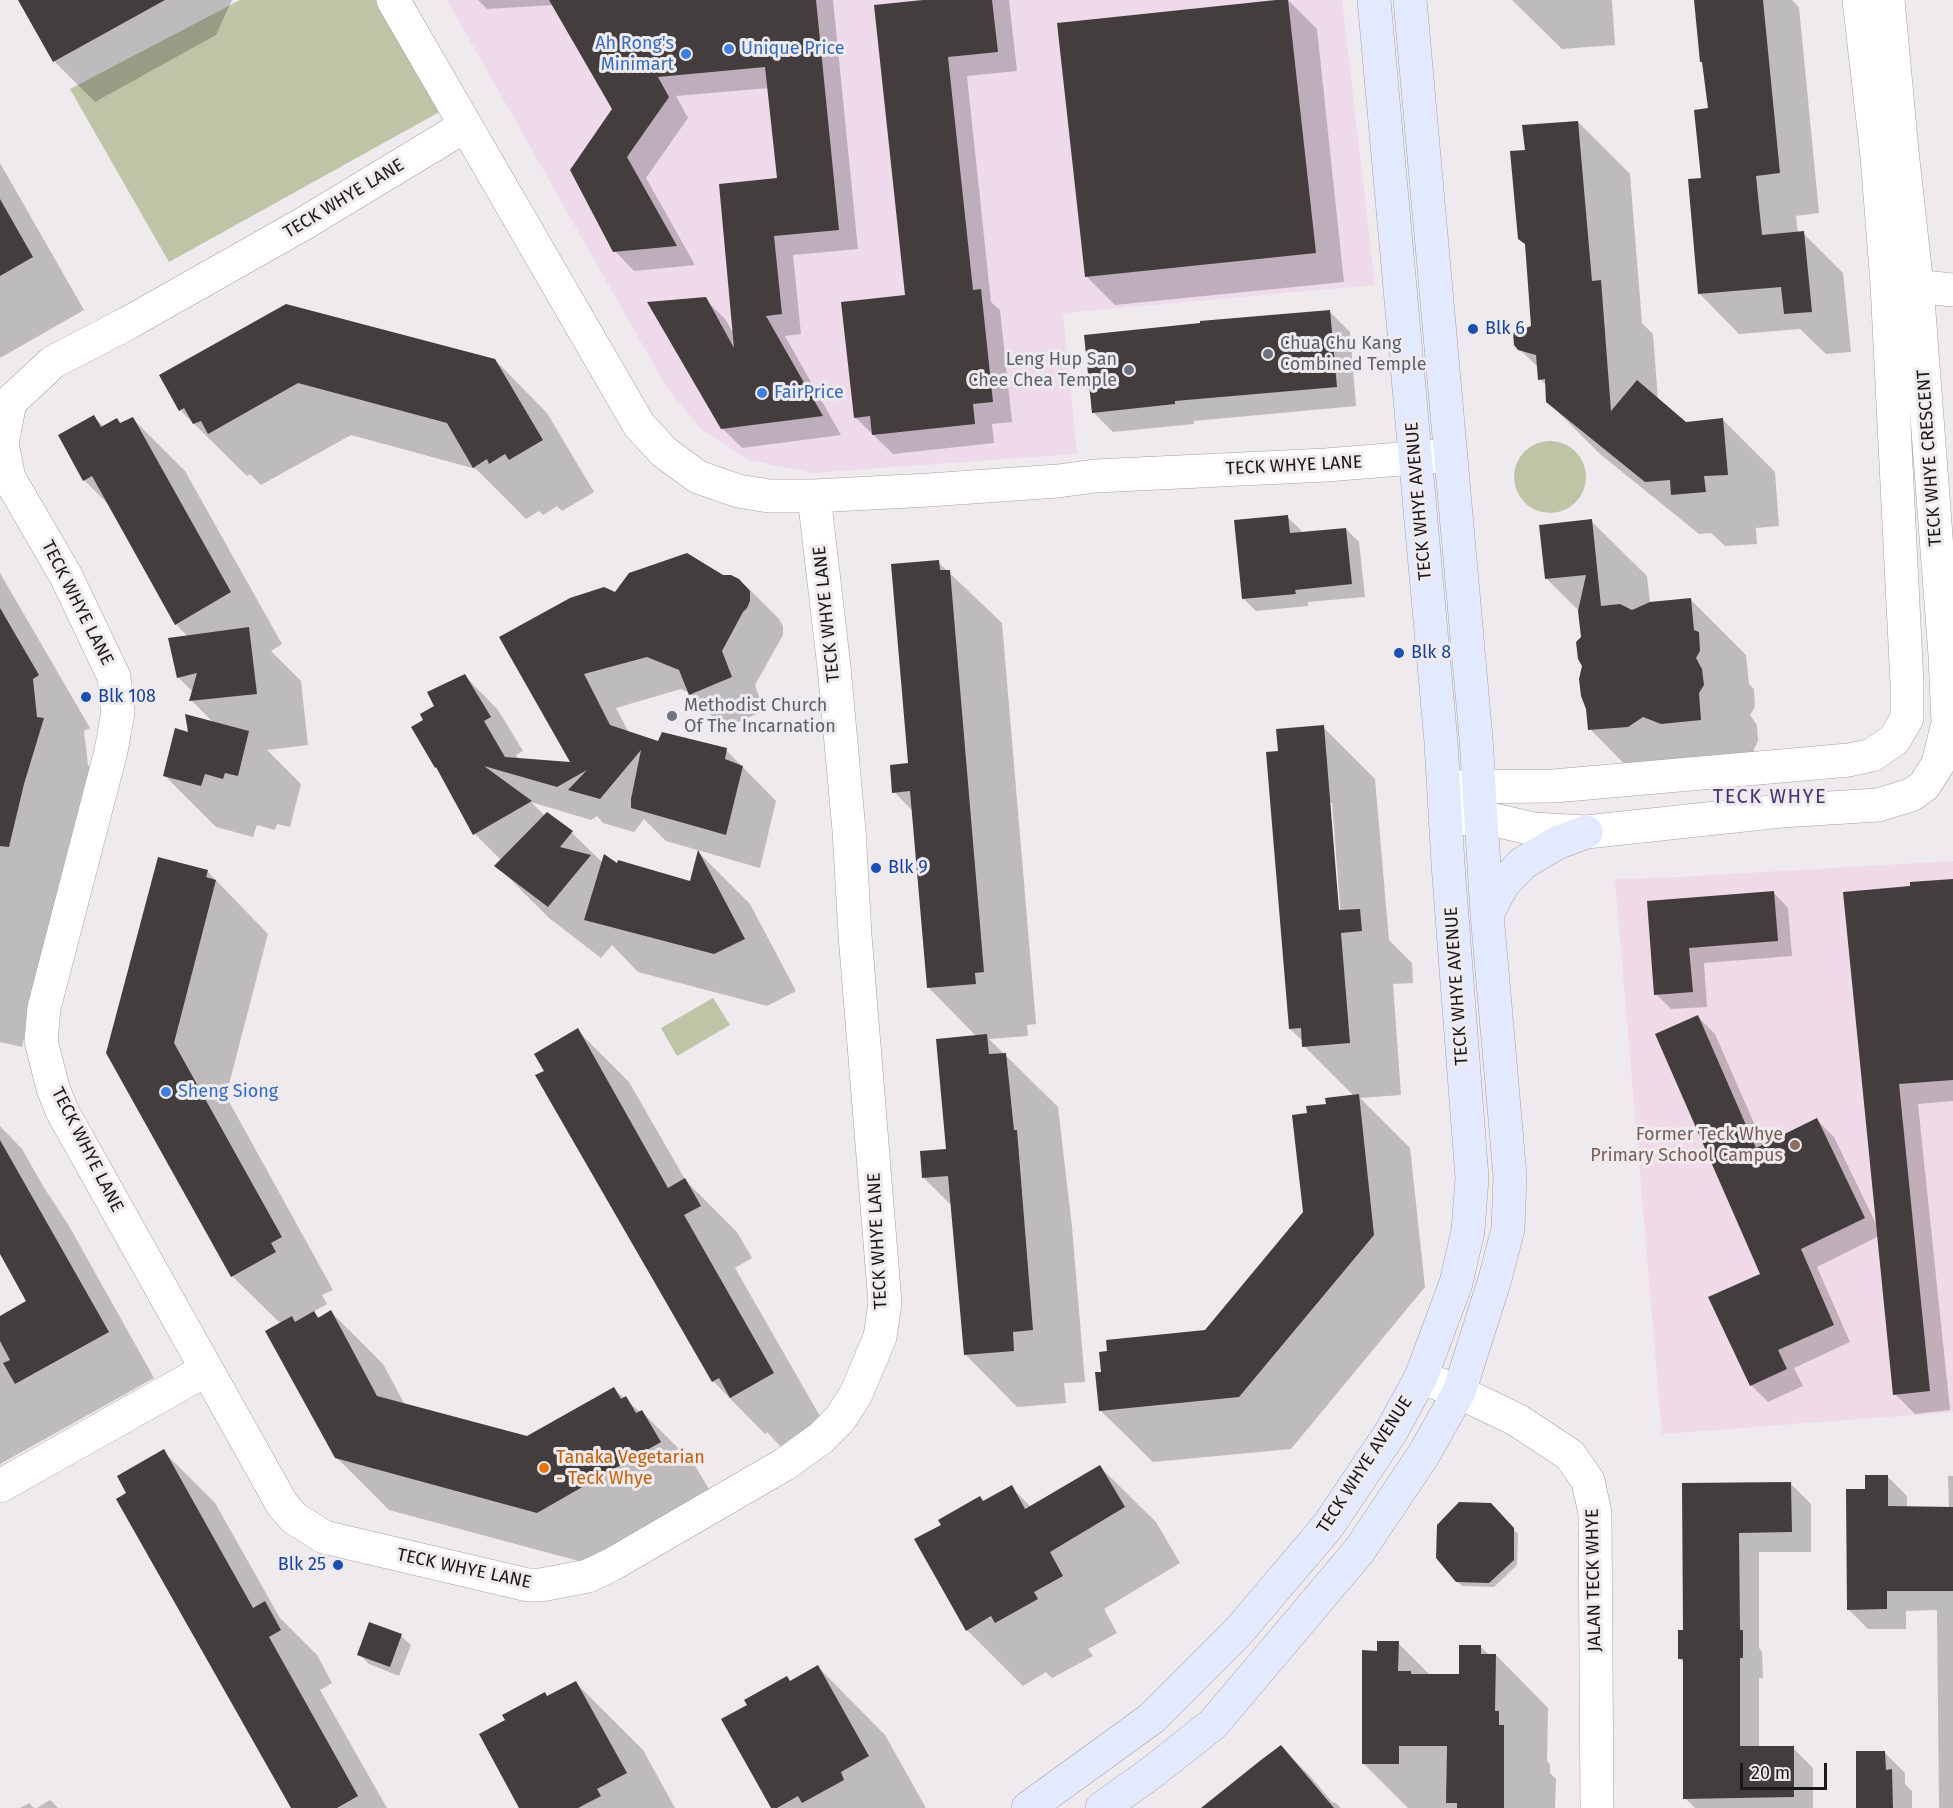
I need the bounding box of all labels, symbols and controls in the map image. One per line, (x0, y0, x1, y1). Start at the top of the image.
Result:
place label: Ah Rong's Minimart (595, 33, 674, 76)
place label: Unique Price (741, 38, 845, 60)
marker: Unique Price (722, 42, 736, 56)
marker: Ah Rong's Minimart (679, 47, 693, 61)
street label: TECK WHYE LANE (280, 155, 408, 243)
place label: Blk 6 (1485, 318, 1525, 340)
marker: Blk 6 (1466, 322, 1480, 336)
place label: Chua Chu Kang Combined Temple (1280, 333, 1427, 376)
marker: Chua Chu Kang Combined Temple (1261, 347, 1275, 361)
place label: Leng Hup San Chee Chea Temple (968, 349, 1117, 392)
marker: Leng Hup San Chee Chea Temple (1122, 363, 1136, 377)
street label: TECK WHYE CRESCENT (1913, 369, 1947, 547)
place label: FairPrice (774, 382, 844, 404)
marker: FairPrice (755, 386, 769, 400)
street label: TECK WHYE AVENUE (1401, 421, 1437, 581)
street label: TECK WHYE LANE (1225, 452, 1363, 480)
street label: TECK WHYE LANE (36, 537, 118, 669)
street label: TECK WHYE LANE (809, 545, 845, 683)
place label: Blk 8 (1411, 642, 1451, 664)
marker: Blk 8 (1392, 646, 1406, 660)
place label: Blk 108 (98, 686, 156, 708)
marker: Blk 108 (79, 690, 93, 704)
place label: Methodist Church Of The Incarnation (684, 695, 836, 738)
marker: Methodist Church Of The Incarnation (665, 709, 679, 723)
district label: TECK WHYE (1713, 785, 1827, 809)
place label: Blk 9 (888, 857, 928, 879)
marker: Blk 9 (869, 861, 883, 875)
street label: TECK WHYE AVENUE (1441, 906, 1473, 1066)
place label: Sheng Siong (178, 1081, 278, 1103)
street label: TECK WHYE LANE (46, 1084, 128, 1216)
marker: Sheng Siong (159, 1085, 173, 1099)
place label: Former Teck Whye Primary School Campus (1590, 1124, 1783, 1166)
marker: Former Teck Whye Primary School Campus (1788, 1138, 1802, 1152)
street label: TECK WHYE LANE (864, 1172, 892, 1310)
street label: TECK WHYE AVENUE (1313, 1392, 1417, 1538)
place label: Tanaka Vegetarian - Teck Whye (556, 1447, 705, 1490)
marker: Tanaka Vegetarian - Teck Whye (537, 1461, 551, 1475)
street label: JALAN TECK WHYE (1582, 1508, 1606, 1652)
street label: TECK WHYE LANE (395, 1544, 533, 1594)
place label: Blk 25 (278, 1554, 326, 1576)
marker: Blk 25 (331, 1558, 345, 1572)
scale bar (1743, 1751, 1830, 1789)
text: 20 m (1751, 1762, 1790, 1784)

